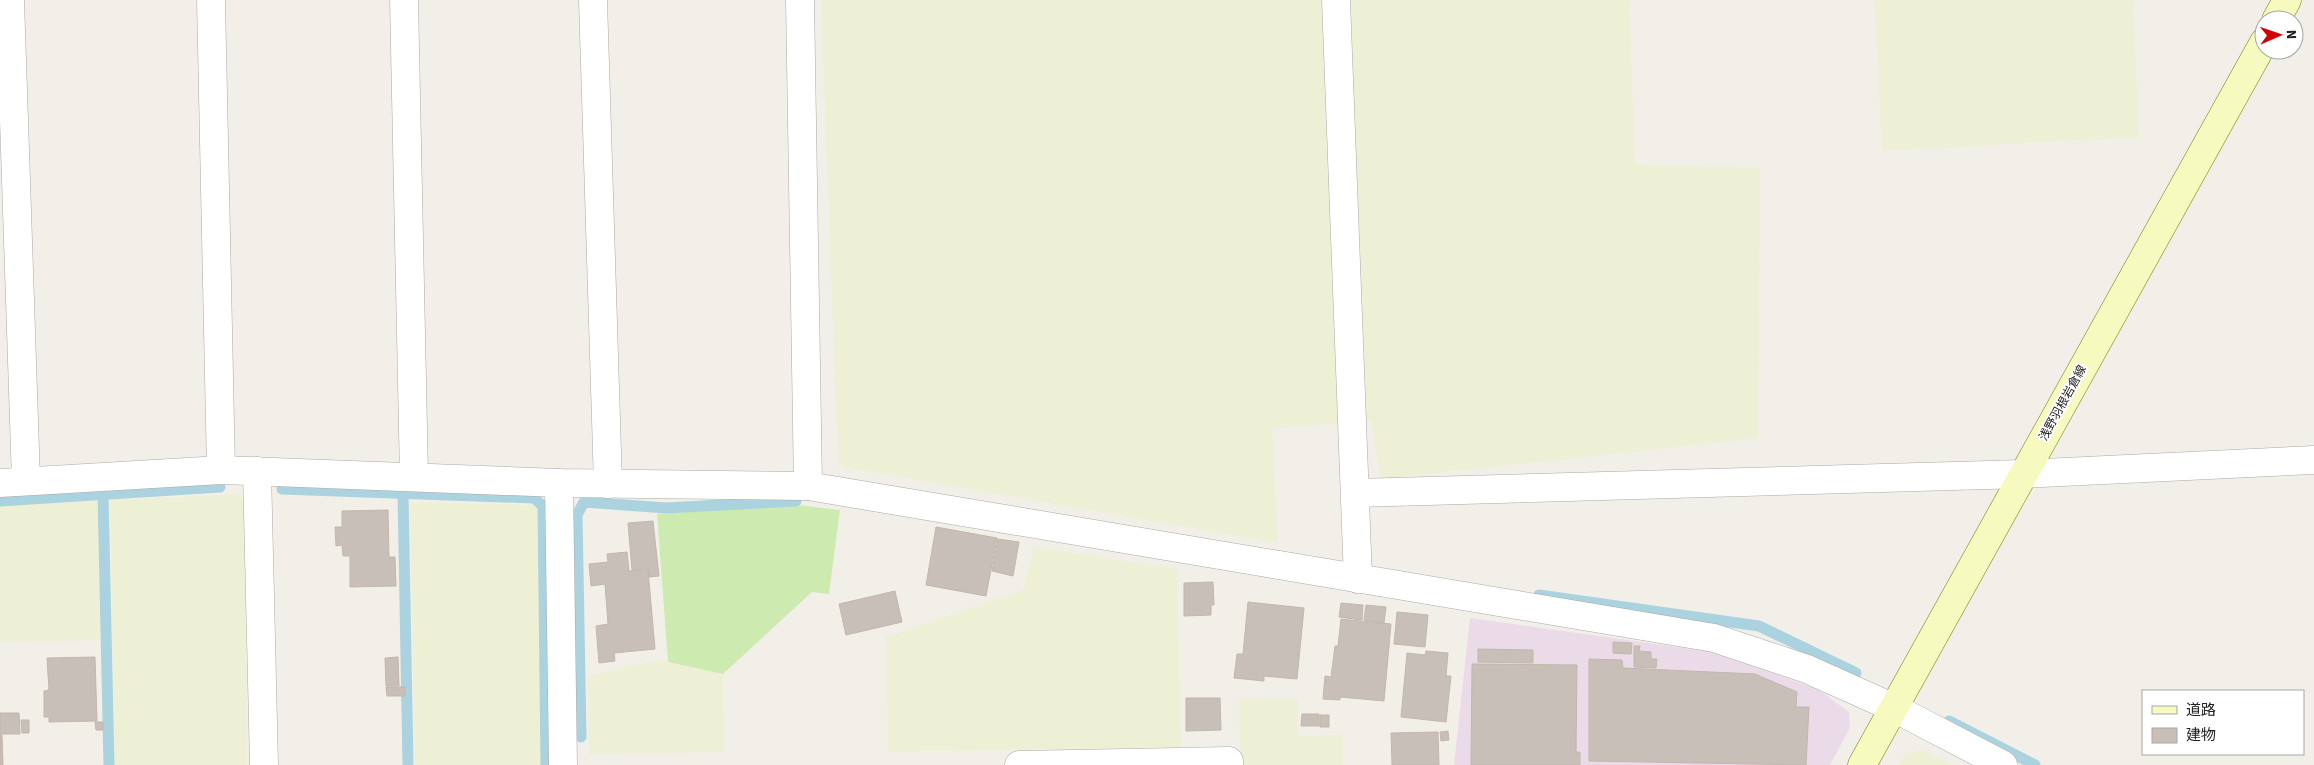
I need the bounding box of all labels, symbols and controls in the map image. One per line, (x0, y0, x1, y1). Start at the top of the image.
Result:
north arrow (2254, 10, 2304, 60)
text: N (2281, 30, 2301, 40)
street label: 浅野羽根岩倉線 (2035, 362, 2091, 444)
legend (2142, 690, 2304, 755)
text: 道路 (2186, 700, 2216, 721)
text: 建物 (2186, 725, 2216, 746)

